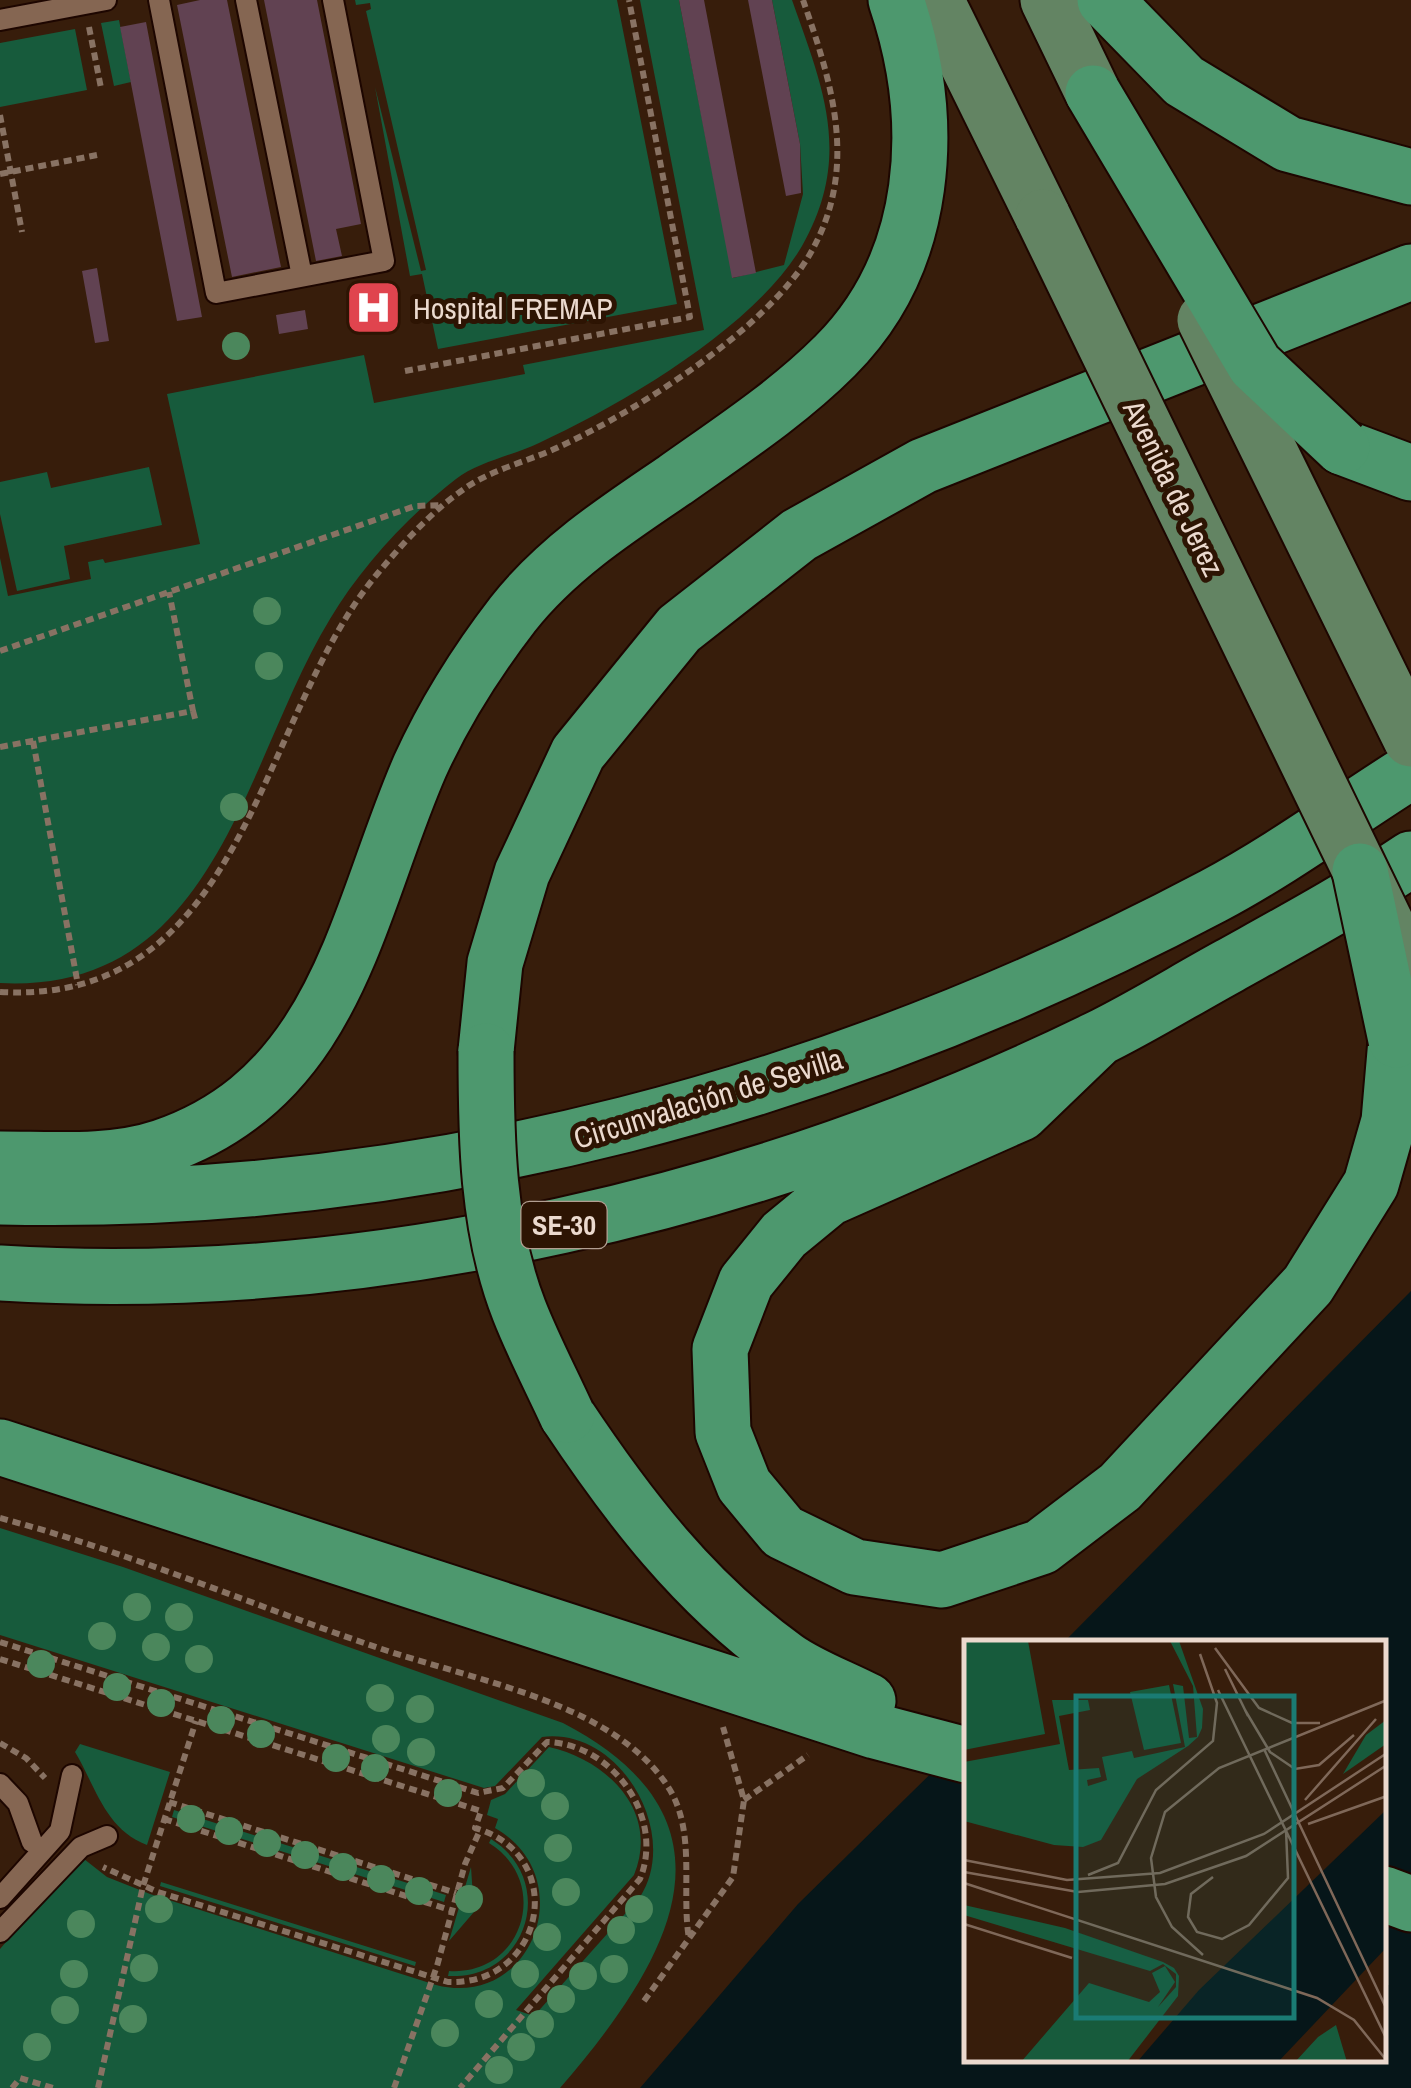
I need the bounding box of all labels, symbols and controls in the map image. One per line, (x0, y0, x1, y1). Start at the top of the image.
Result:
hospital icon: Hospital FREMAP (344, 278, 404, 338)
place label: Hospital FREMAP (413, 288, 613, 328)
street label: Avenida de Jerez (1114, 392, 1234, 583)
street label: Circunvalación de Sevilla (569, 1038, 848, 1158)
road number: SE-30 (522, 1202, 606, 1248)
inset map (964, 1640, 1386, 2063)

